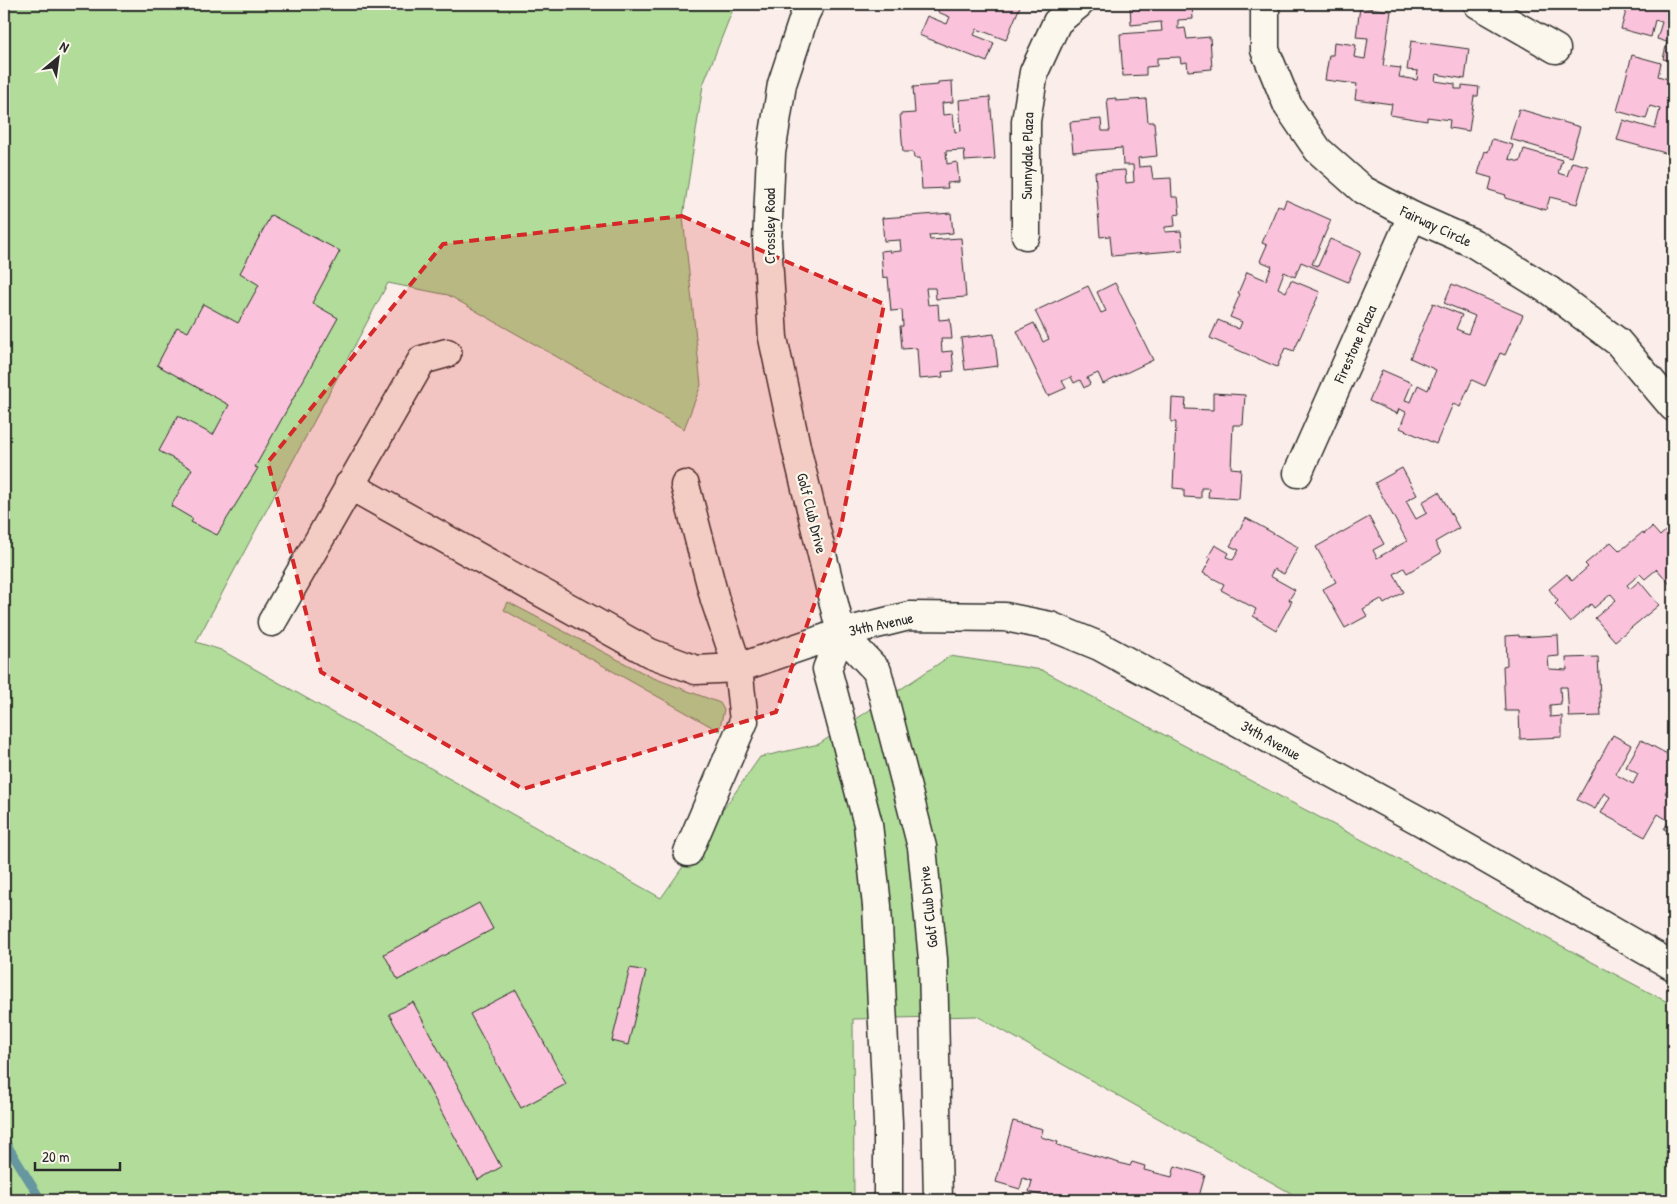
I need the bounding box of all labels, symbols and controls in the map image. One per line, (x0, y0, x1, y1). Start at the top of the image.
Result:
north arrow (32, 32, 82, 82)
text: N (57, 36, 73, 57)
street label: Sunnydale Plaza (1016, 112, 1038, 200)
street label: Crossley Road (759, 188, 780, 264)
street label: Fairway Circle (1396, 200, 1475, 252)
street label: Firestone Plaza (1328, 302, 1382, 387)
street label: Golf Club Drive (792, 471, 832, 555)
street label: 34th Avenue (847, 607, 915, 641)
street label: 34th Avenue (1237, 715, 1305, 765)
street label: Golf Club Drive (913, 865, 943, 949)
scale bar (35, 1139, 120, 1171)
text: 20 m (42, 1146, 69, 1167)

